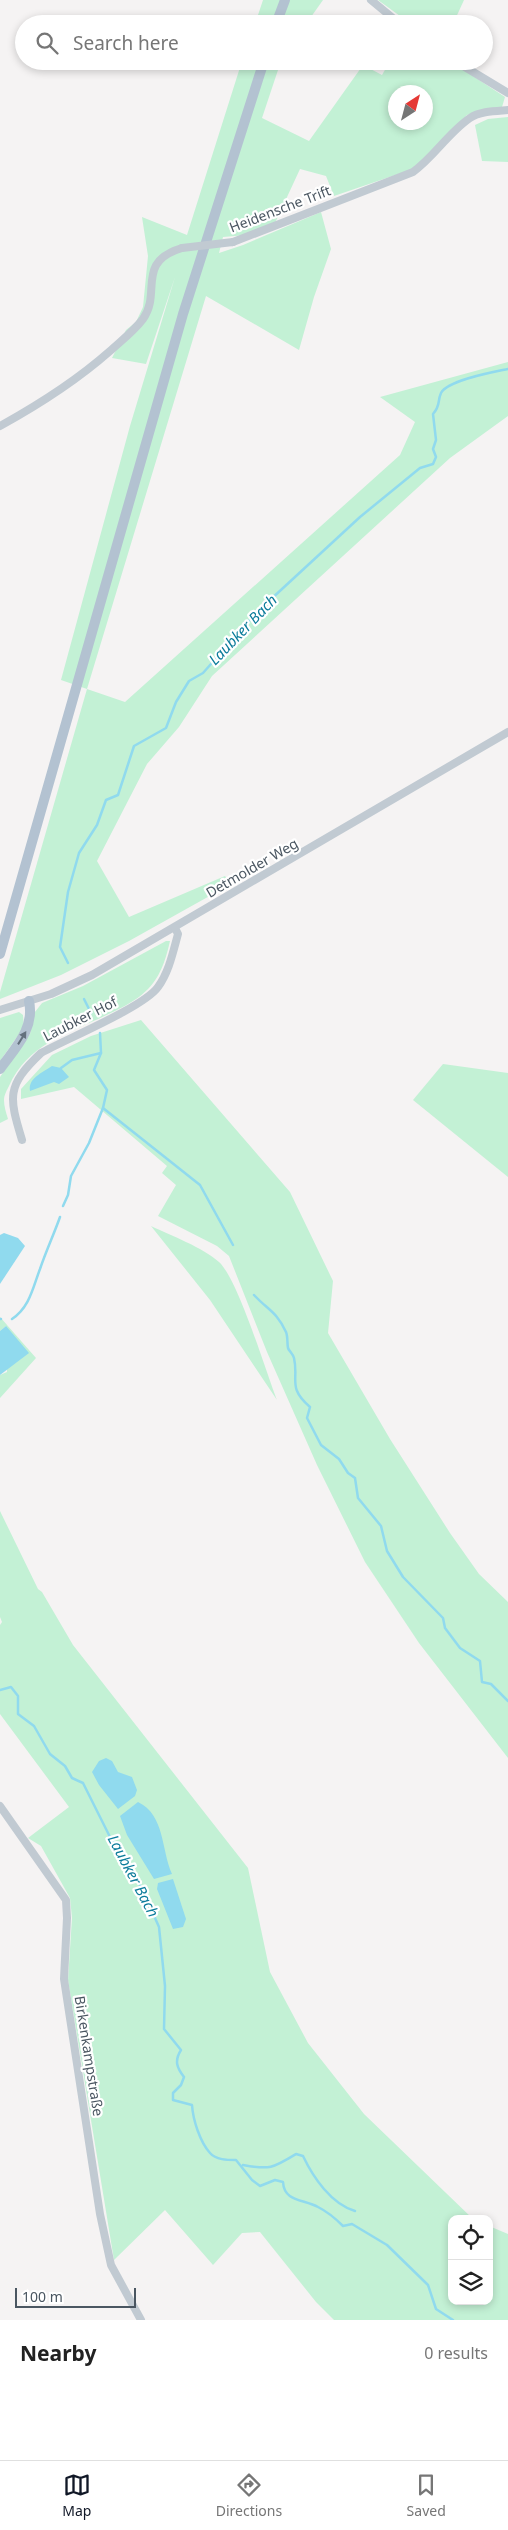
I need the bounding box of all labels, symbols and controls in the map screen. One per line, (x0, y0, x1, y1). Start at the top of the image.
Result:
search box (15, 15, 493, 70)
icon: search (33, 29, 61, 57)
text: Search here (73, 30, 179, 56)
north arrow (388, 85, 433, 130)
street label: Heidensche Trift (226, 180, 333, 237)
water label: Laubker Bach (204, 590, 281, 669)
street label: Detmolder Weg (202, 833, 301, 902)
street label: Laubker Hof (39, 991, 121, 1045)
one-way arrow (17, 1031, 27, 1044)
water label: Laubker Bach (104, 1831, 164, 1920)
street label: Birkenkampstraße (71, 1994, 108, 2117)
map controls (448, 2215, 493, 2305)
button: locate (448, 2215, 493, 2260)
button: layers (448, 2260, 493, 2305)
scale bar (15, 2285, 136, 2308)
text: 100 m (22, 2287, 63, 2306)
text: Nearby (20, 2339, 96, 2367)
text: 0 results (424, 2342, 488, 2364)
tab: Map (62, 2471, 91, 2520)
tab: Directions (216, 2471, 282, 2520)
tab: Saved (407, 2471, 446, 2520)

